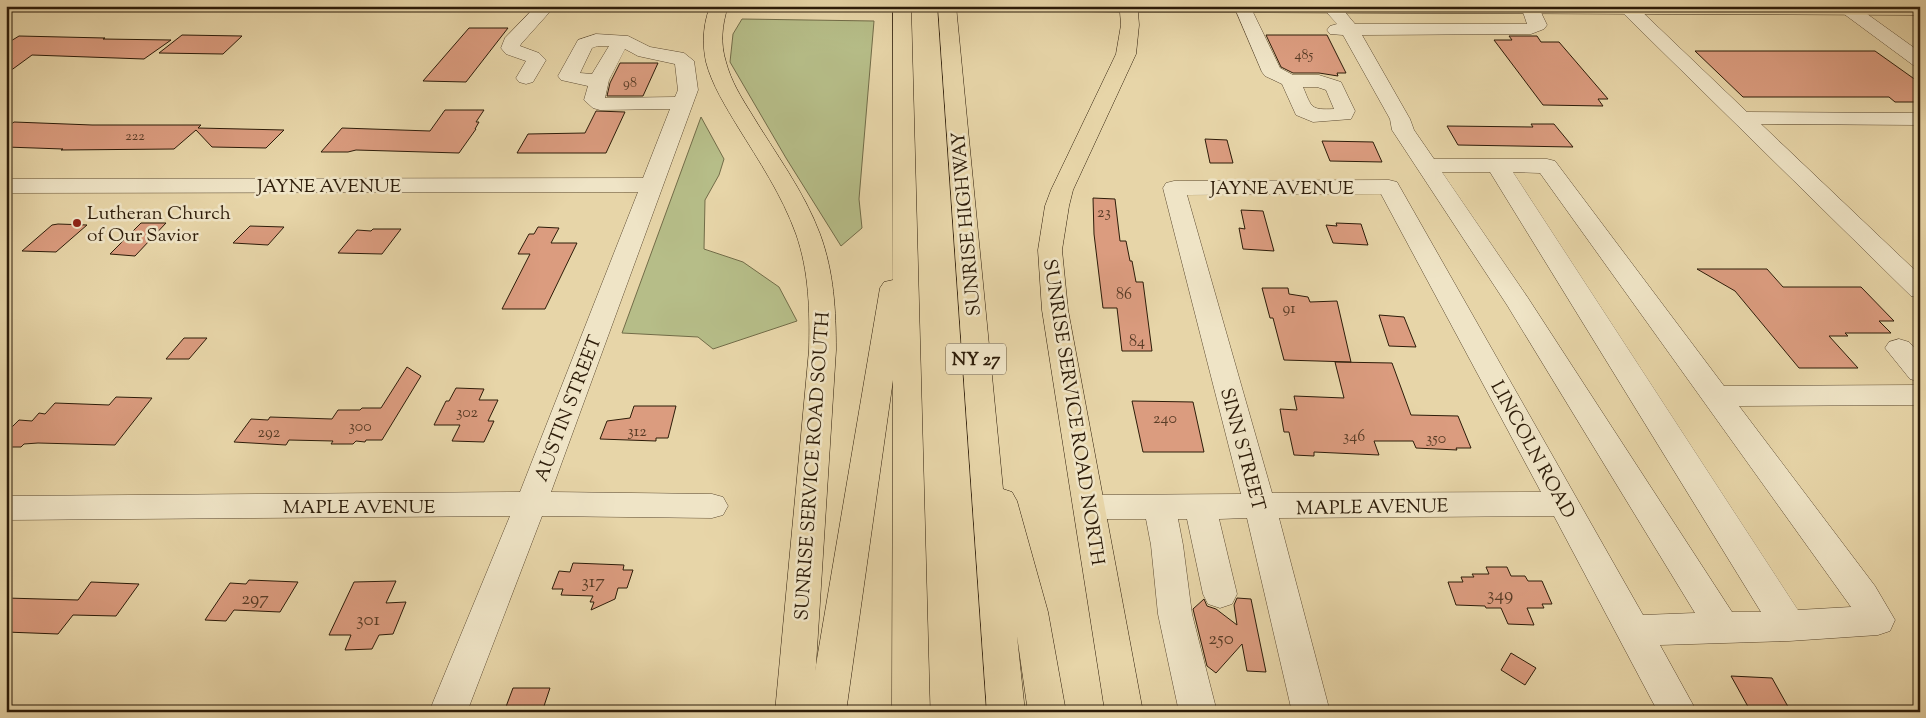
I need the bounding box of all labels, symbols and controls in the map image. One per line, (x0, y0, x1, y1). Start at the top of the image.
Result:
house number: 485 (1295, 46, 1314, 66)
house number: 98 (623, 74, 637, 94)
house number: 222 (125, 127, 145, 147)
street label: SUNRISE HIGHWAY (946, 130, 989, 317)
street label: JAYNE AVENUE (256, 174, 402, 201)
street label: JAYNE AVENUE (1209, 176, 1355, 203)
place label: Lutheran Church of Our Savior (87, 201, 231, 250)
house number: 23 (1097, 202, 1111, 225)
marker: Lutheran Church of Our Savior (71, 217, 83, 229)
street label: SUNRISE SERVICE ROAD NORTH (1035, 257, 1110, 567)
house number: 86 (1116, 284, 1132, 307)
house number: 91 (1282, 298, 1296, 321)
street label: SUNRISE SERVICE ROAD SOUTH (789, 311, 838, 621)
house number: 84 (1129, 331, 1145, 354)
street label: AUSTIN STREET (529, 332, 610, 486)
road number: NY 27 (946, 344, 1006, 374)
street label: LINCOLN ROAD (1483, 376, 1581, 524)
street label: SINN STREET (1212, 385, 1271, 514)
house number: 302 (456, 402, 479, 425)
house number: 240 (1153, 408, 1177, 431)
house number: 300 (348, 416, 372, 439)
house number: 312 (627, 421, 647, 444)
house number: 292 (258, 422, 281, 445)
house number: 346 (1343, 426, 1365, 449)
house number: 350 (1426, 428, 1446, 451)
street label: MAPLE AVENUE (1296, 494, 1449, 523)
street label: MAPLE AVENUE (283, 495, 436, 522)
house number: 317 (581, 569, 605, 596)
house number: 349 (1487, 582, 1513, 609)
house number: 297 (241, 586, 269, 613)
house number: 301 (356, 607, 380, 634)
house number: 250 (1208, 626, 1234, 653)

